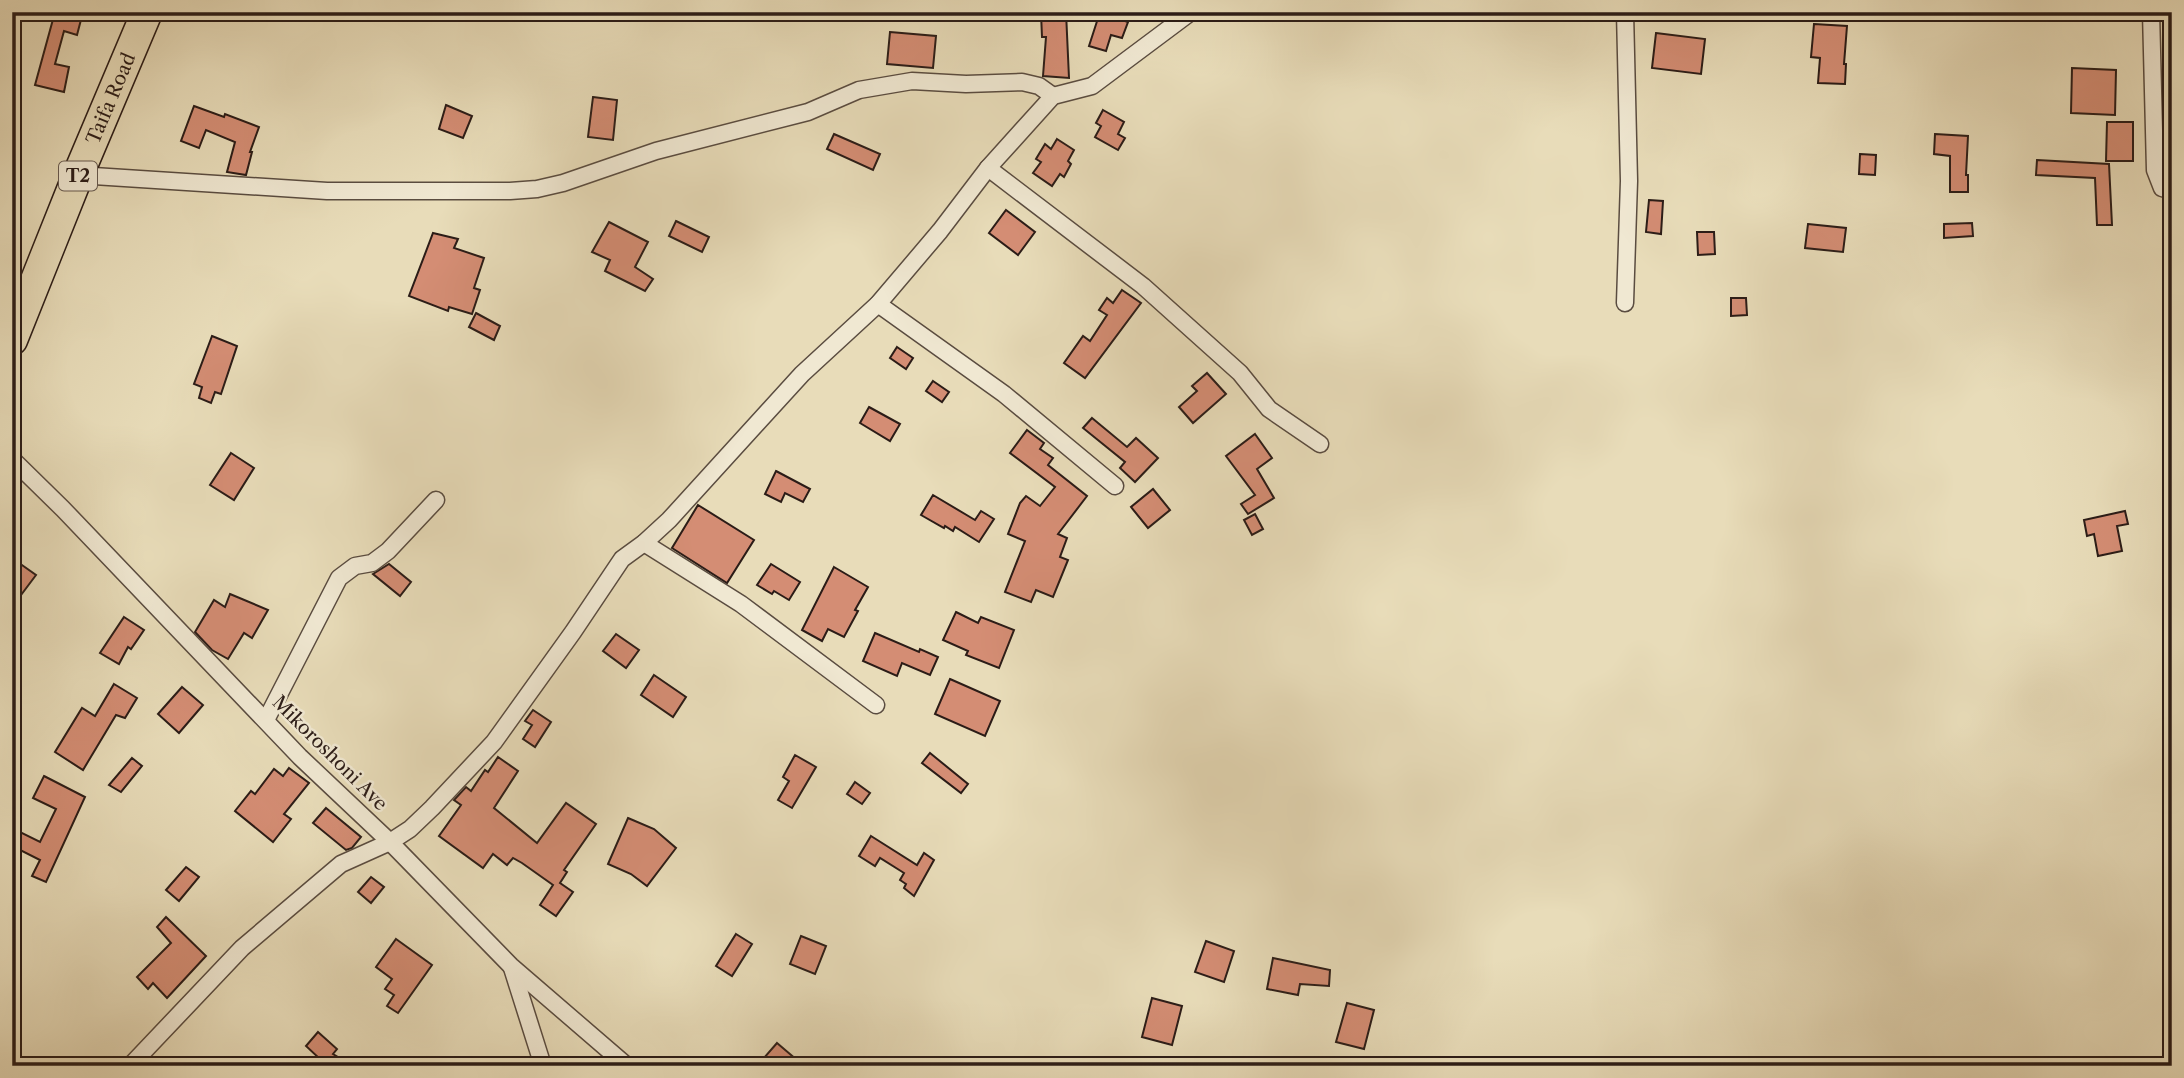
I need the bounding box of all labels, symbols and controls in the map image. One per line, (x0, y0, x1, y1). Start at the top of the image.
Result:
street label: Taifa Road (81, 49, 140, 147)
road number: T2 (59, 162, 97, 190)
street label: Mikoroshoni Ave (268, 691, 392, 815)

